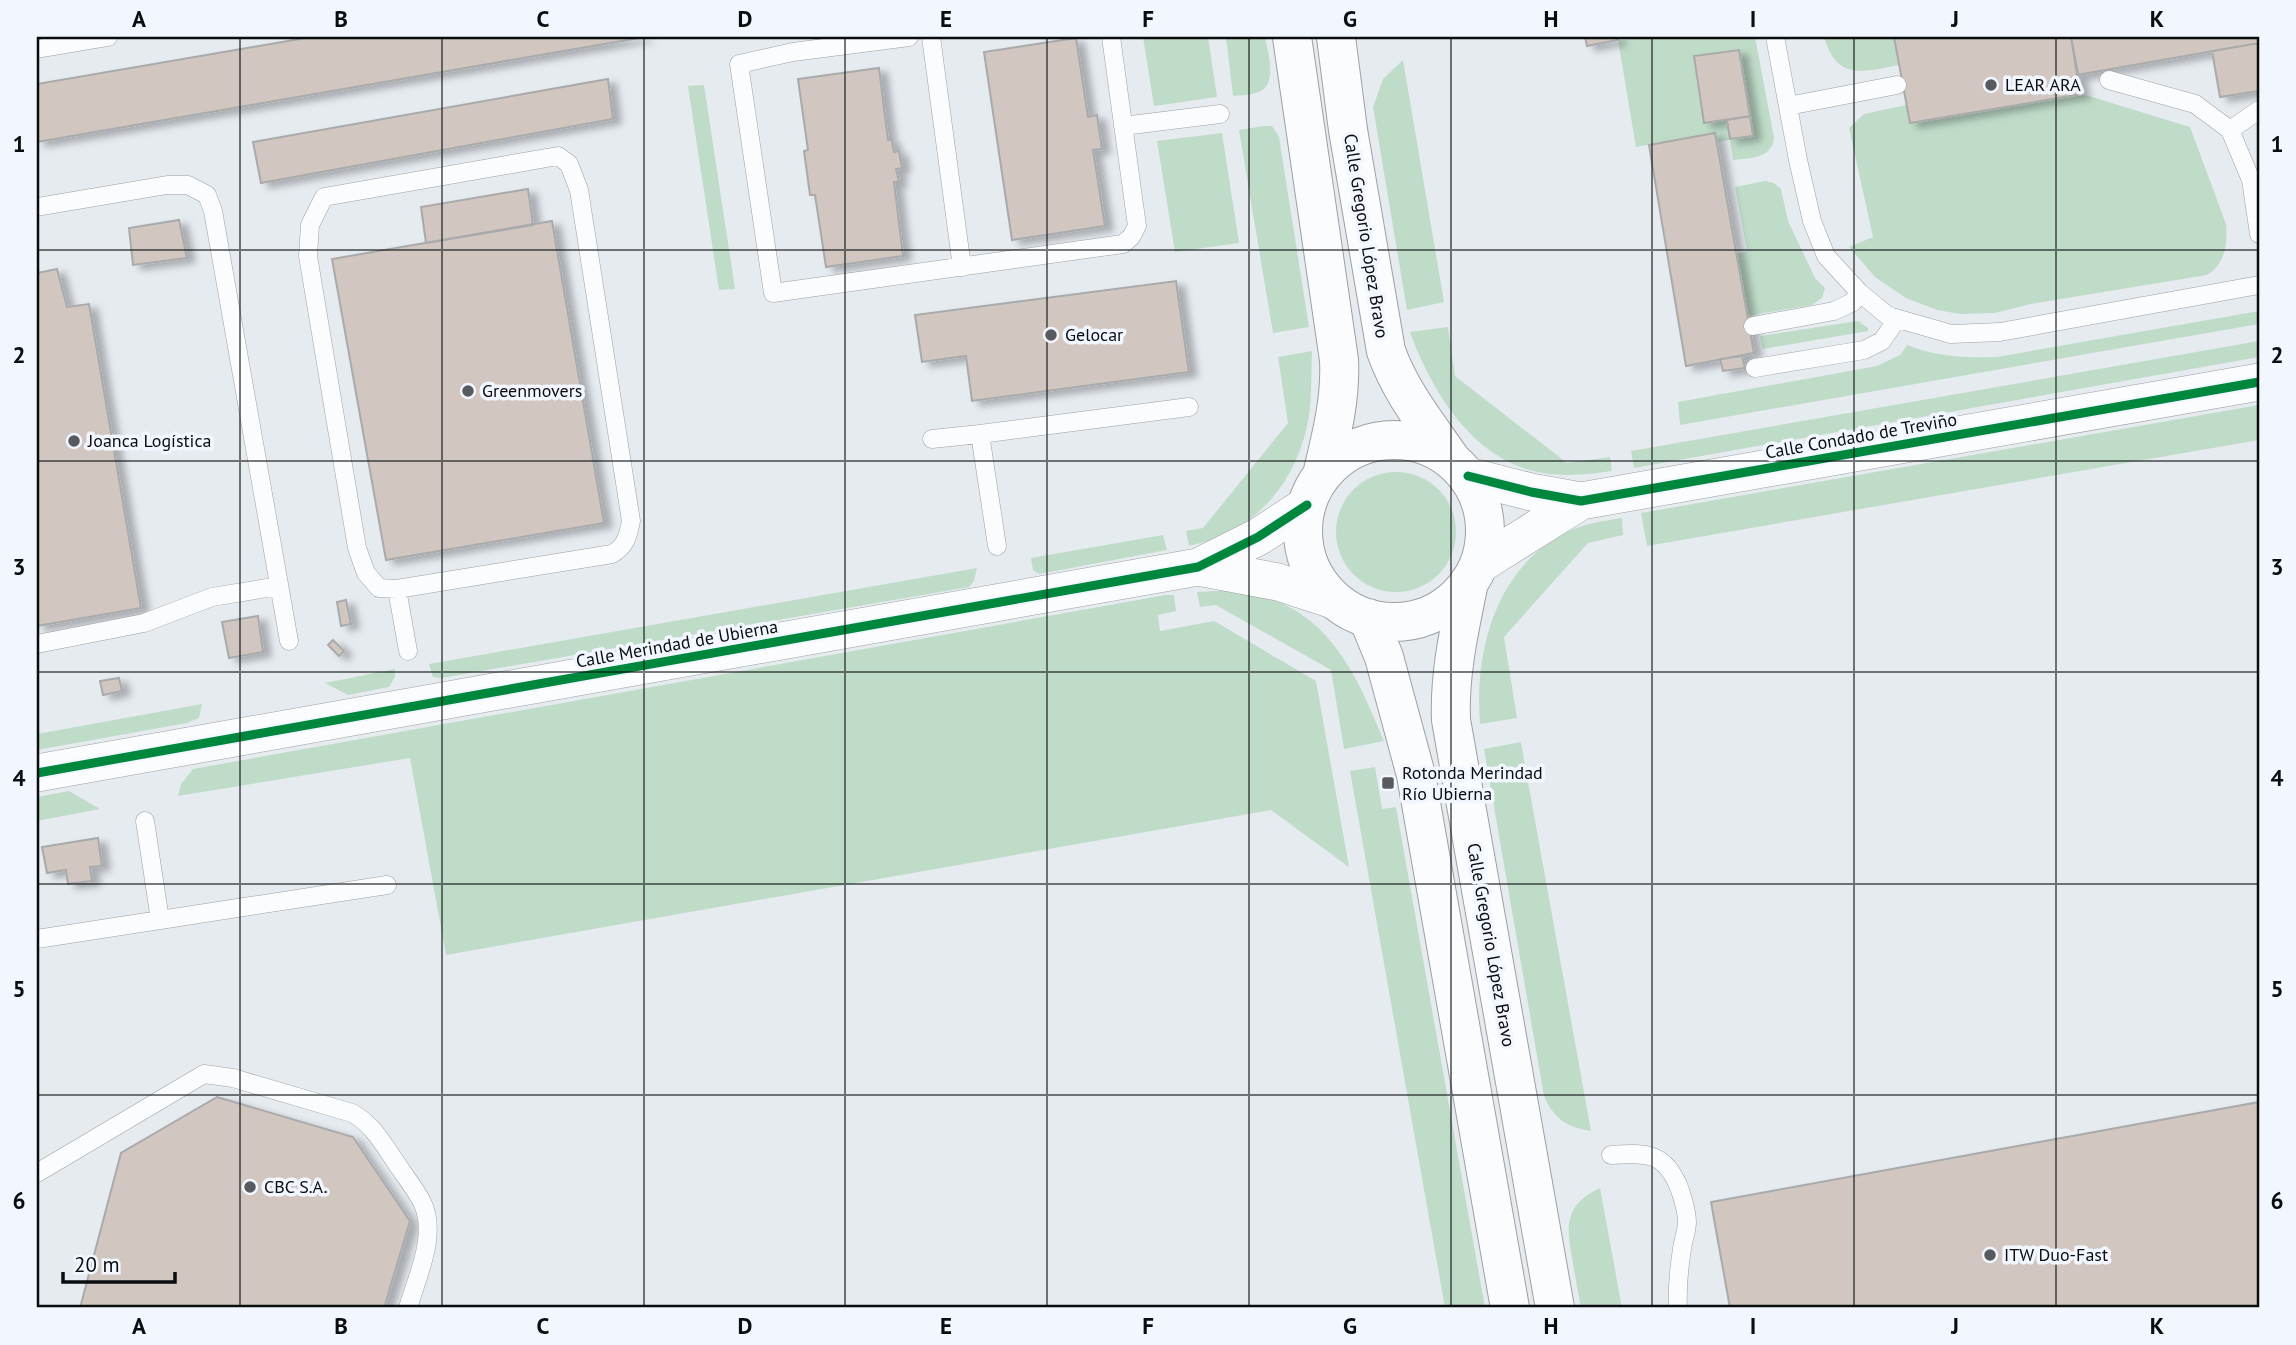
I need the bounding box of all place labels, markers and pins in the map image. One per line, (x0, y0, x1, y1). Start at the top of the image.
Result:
place label: LEAR ARA (2005, 73, 2081, 96)
marker: LEAR ARA (1983, 77, 1999, 93)
place label: Gelocar (1065, 323, 1123, 346)
marker: Gelocar (1043, 327, 1059, 343)
place label: Greenmovers (482, 379, 582, 402)
marker: Greenmovers (460, 383, 476, 399)
place label: Joanca Logística (87, 429, 211, 452)
marker: Joanca Logística (66, 433, 82, 449)
place label: Rotonda Merindad Río Ubierna (1402, 761, 1543, 805)
marker: Rotonda Merindad Río Ubierna (1380, 775, 1396, 791)
place label: CBC S.A. (264, 1175, 327, 1198)
marker: CBC S.A. (242, 1179, 258, 1195)
place label: ITW Duo-Fast (2004, 1243, 2108, 1266)
marker: ITW Duo-Fast (1982, 1247, 1998, 1263)

